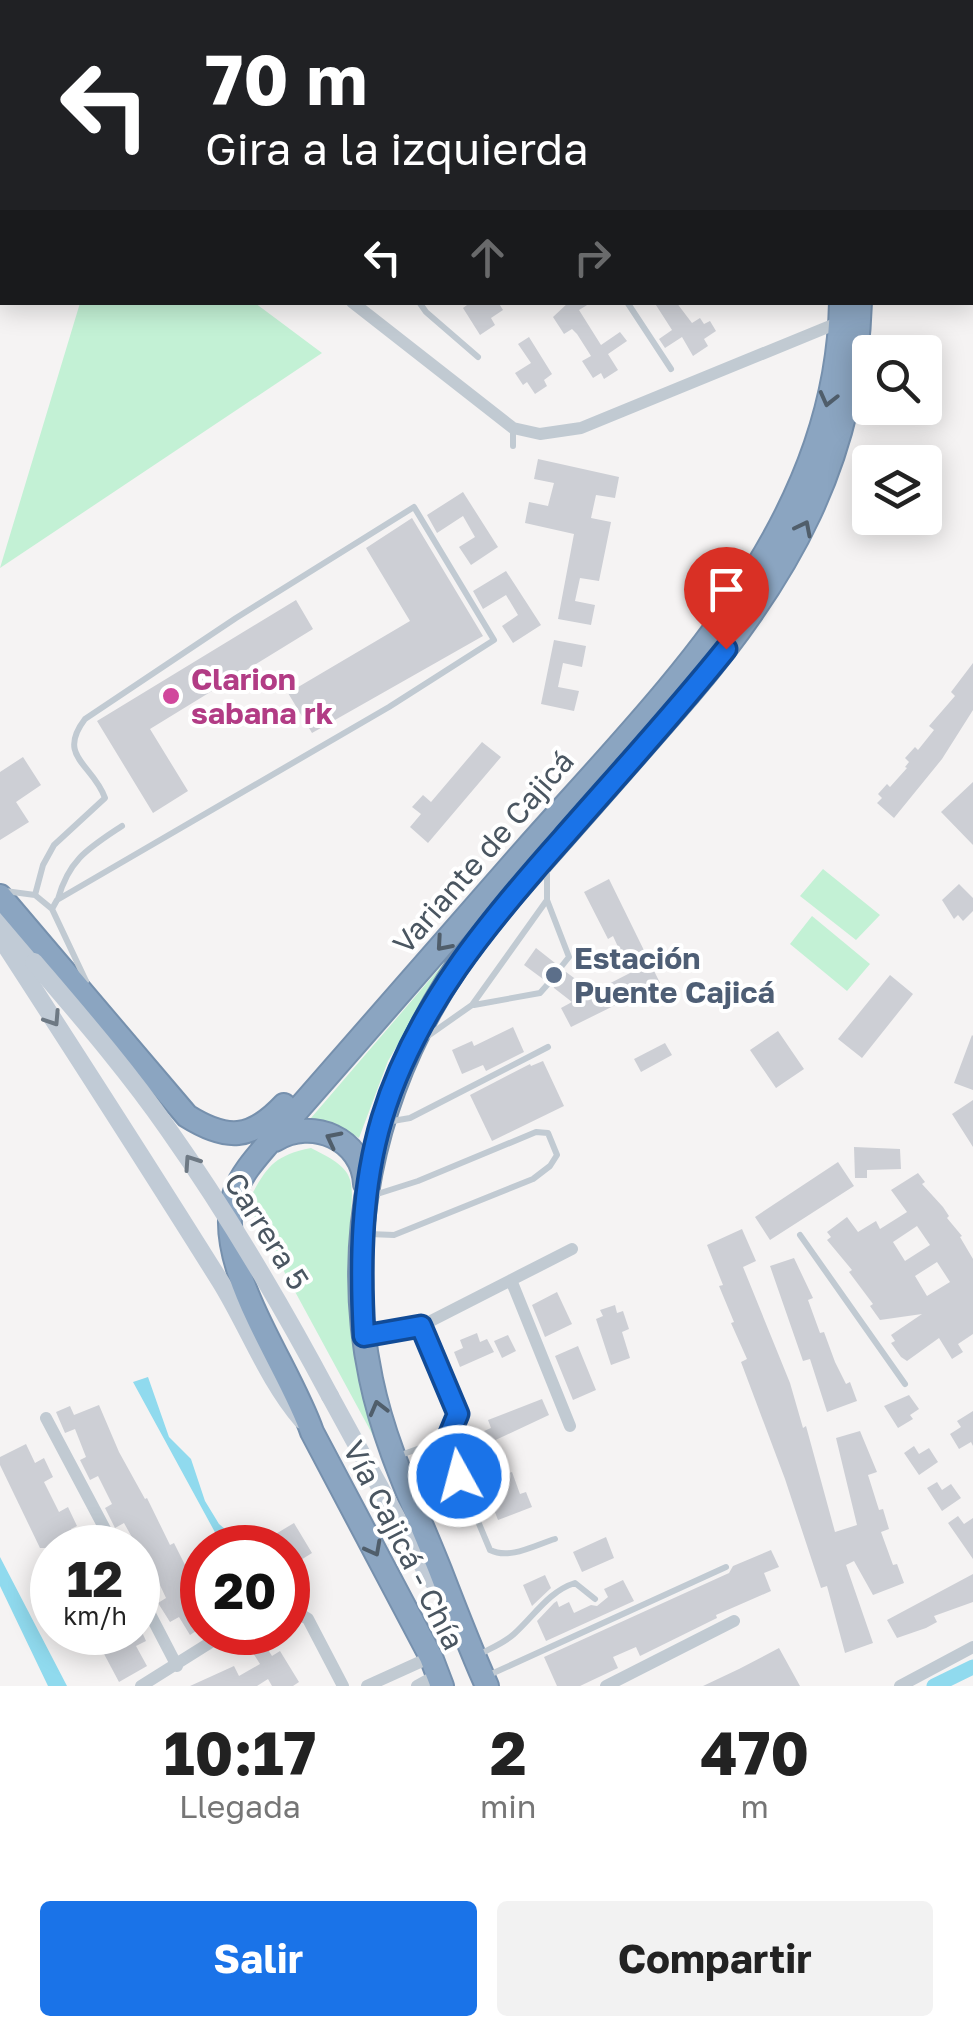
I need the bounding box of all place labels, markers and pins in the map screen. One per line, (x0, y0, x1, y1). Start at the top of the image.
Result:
pin (684, 547, 769, 650)
place label: Clarion sabana rk (191, 661, 334, 731)
marker: Clarion sabana rk (160, 685, 182, 707)
place label: Estación Puente Cajicá (574, 940, 775, 1010)
marker: Estación Puente Cajicá (543, 964, 565, 986)

